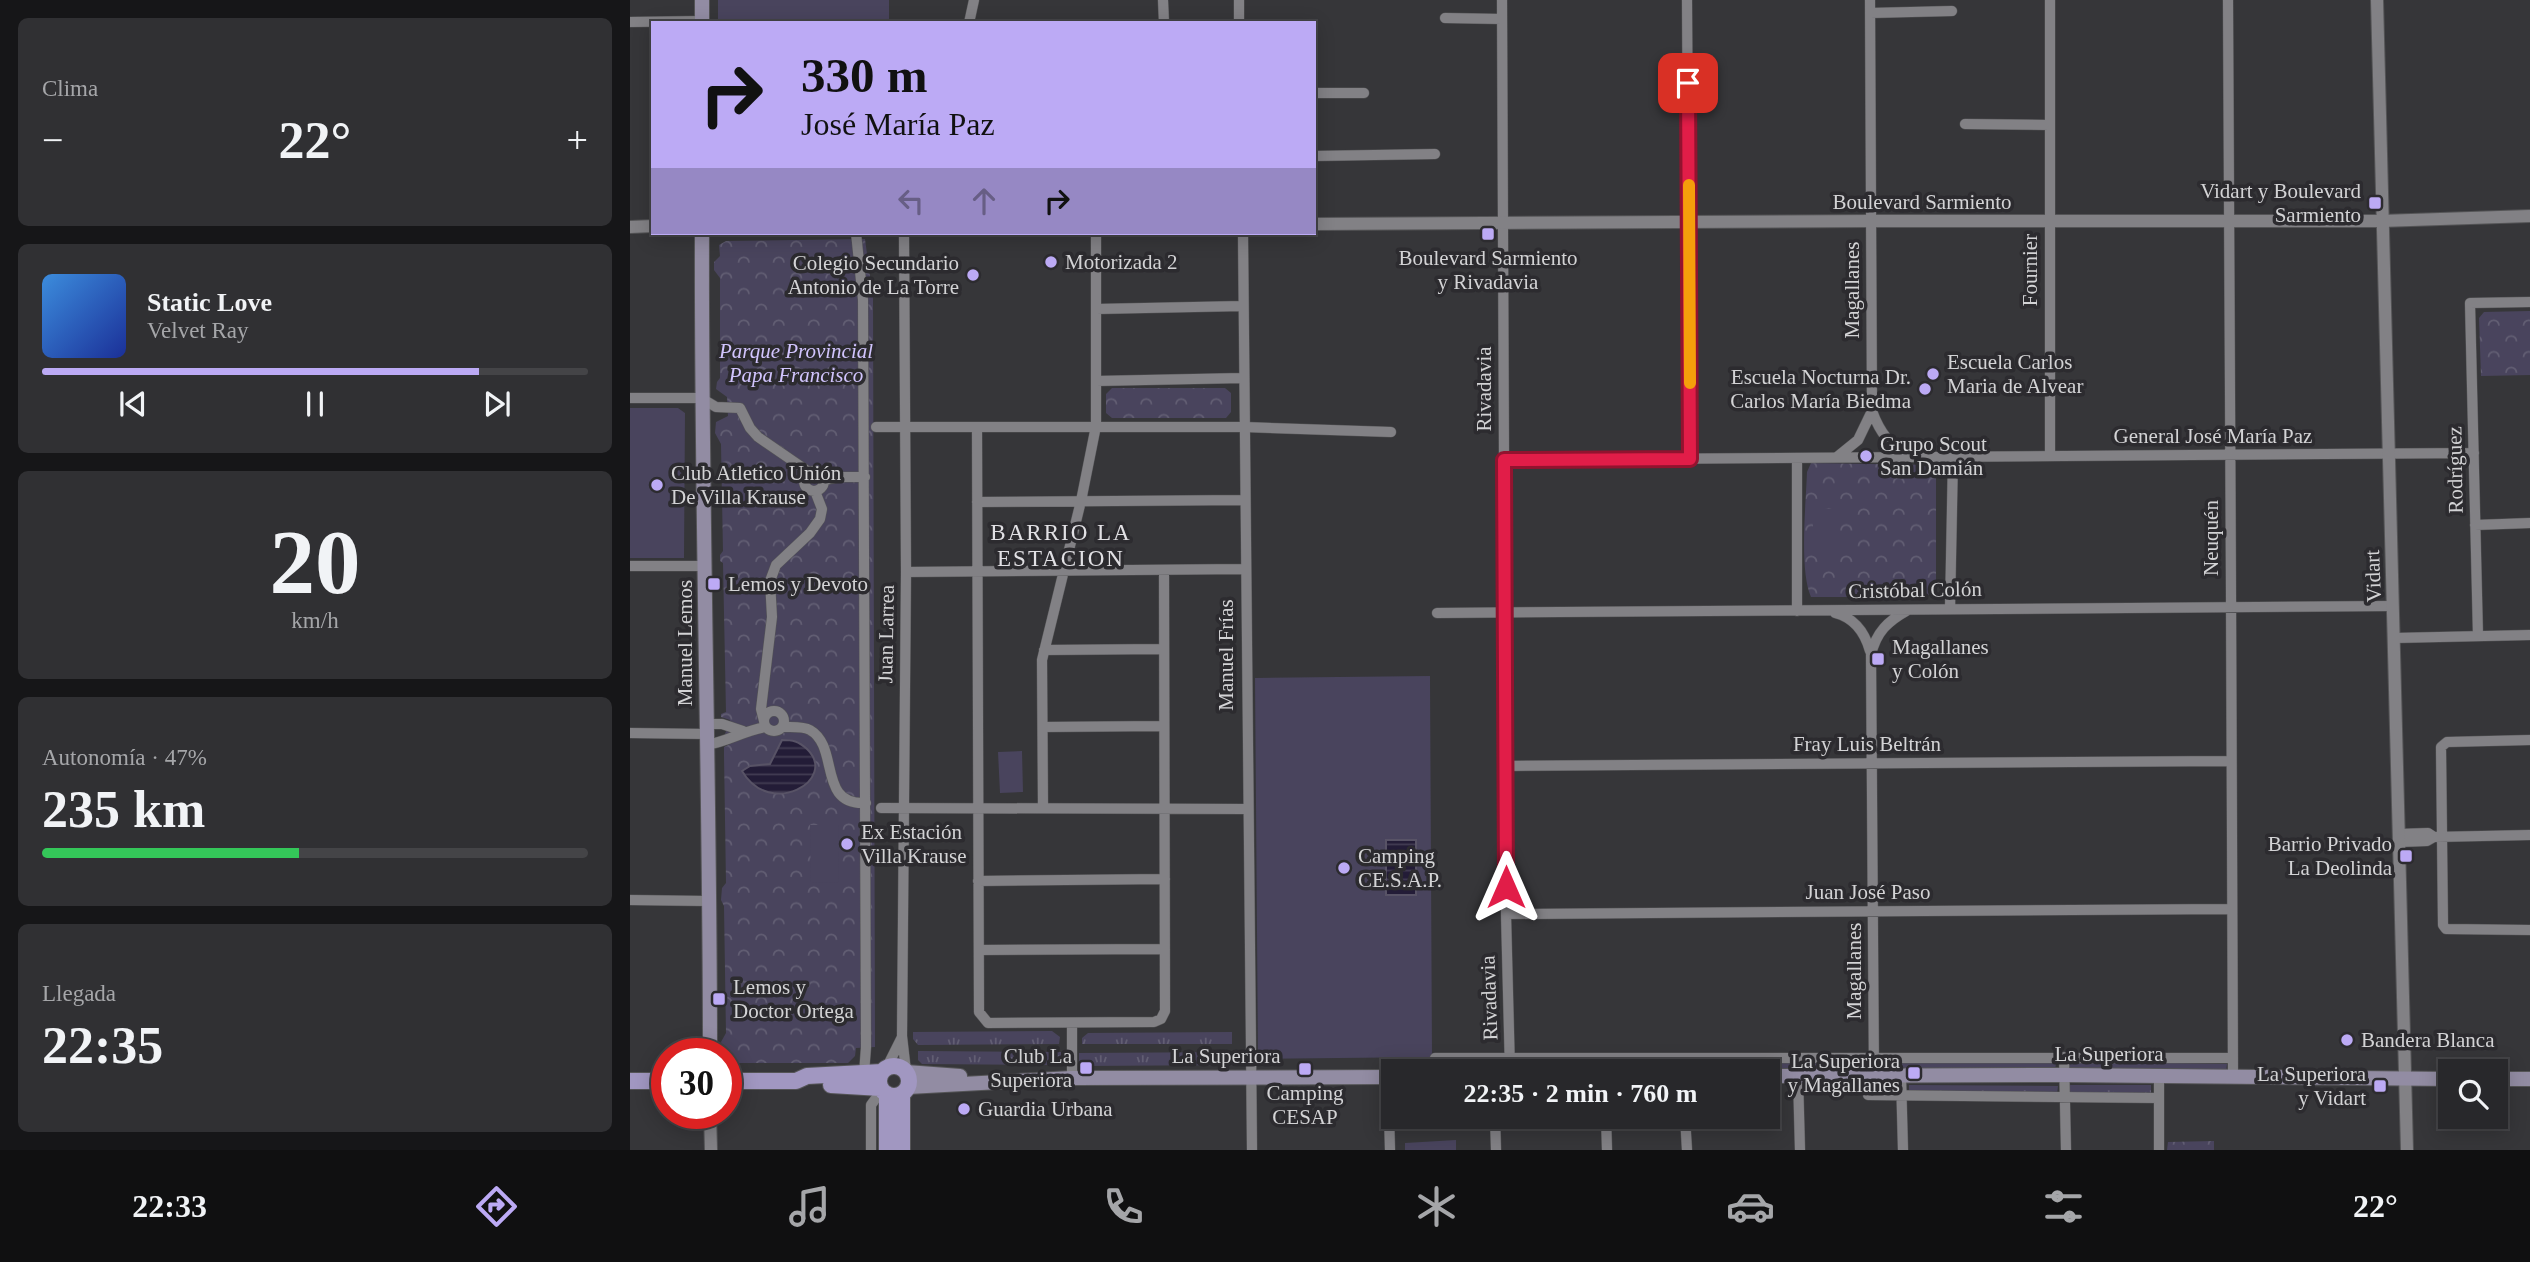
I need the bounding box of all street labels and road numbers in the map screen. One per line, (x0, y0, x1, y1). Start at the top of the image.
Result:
street label: Boulevard Sarmiento (1832, 190, 2012, 214)
street label: Fournier (2018, 234, 2042, 306)
street label: Magallanes (1840, 242, 1864, 338)
street label: Rivadavia (1472, 346, 1496, 432)
street label: General José María Paz (2114, 424, 2312, 448)
street label: Rodríguez (2442, 426, 2468, 514)
street label: Neuquén (2199, 500, 2223, 576)
street label: Vidart (2360, 549, 2386, 603)
street label: Cristóbal Colón (1848, 577, 1982, 603)
street label: Manuel Lemos (673, 580, 697, 706)
street label: Juan Larrea (873, 584, 899, 683)
street label: Manuel Frías (1214, 599, 1238, 711)
street label: Fray Luis Beltrán (1793, 732, 1942, 756)
street label: Juan José Paso (1806, 880, 1930, 904)
street label: Magallanes (1842, 923, 1866, 1019)
street label: Rivadavia (1475, 954, 1502, 1041)
street label: La Superiora (2054, 1042, 2164, 1066)
street label: La Superiora (1171, 1044, 1281, 1068)

